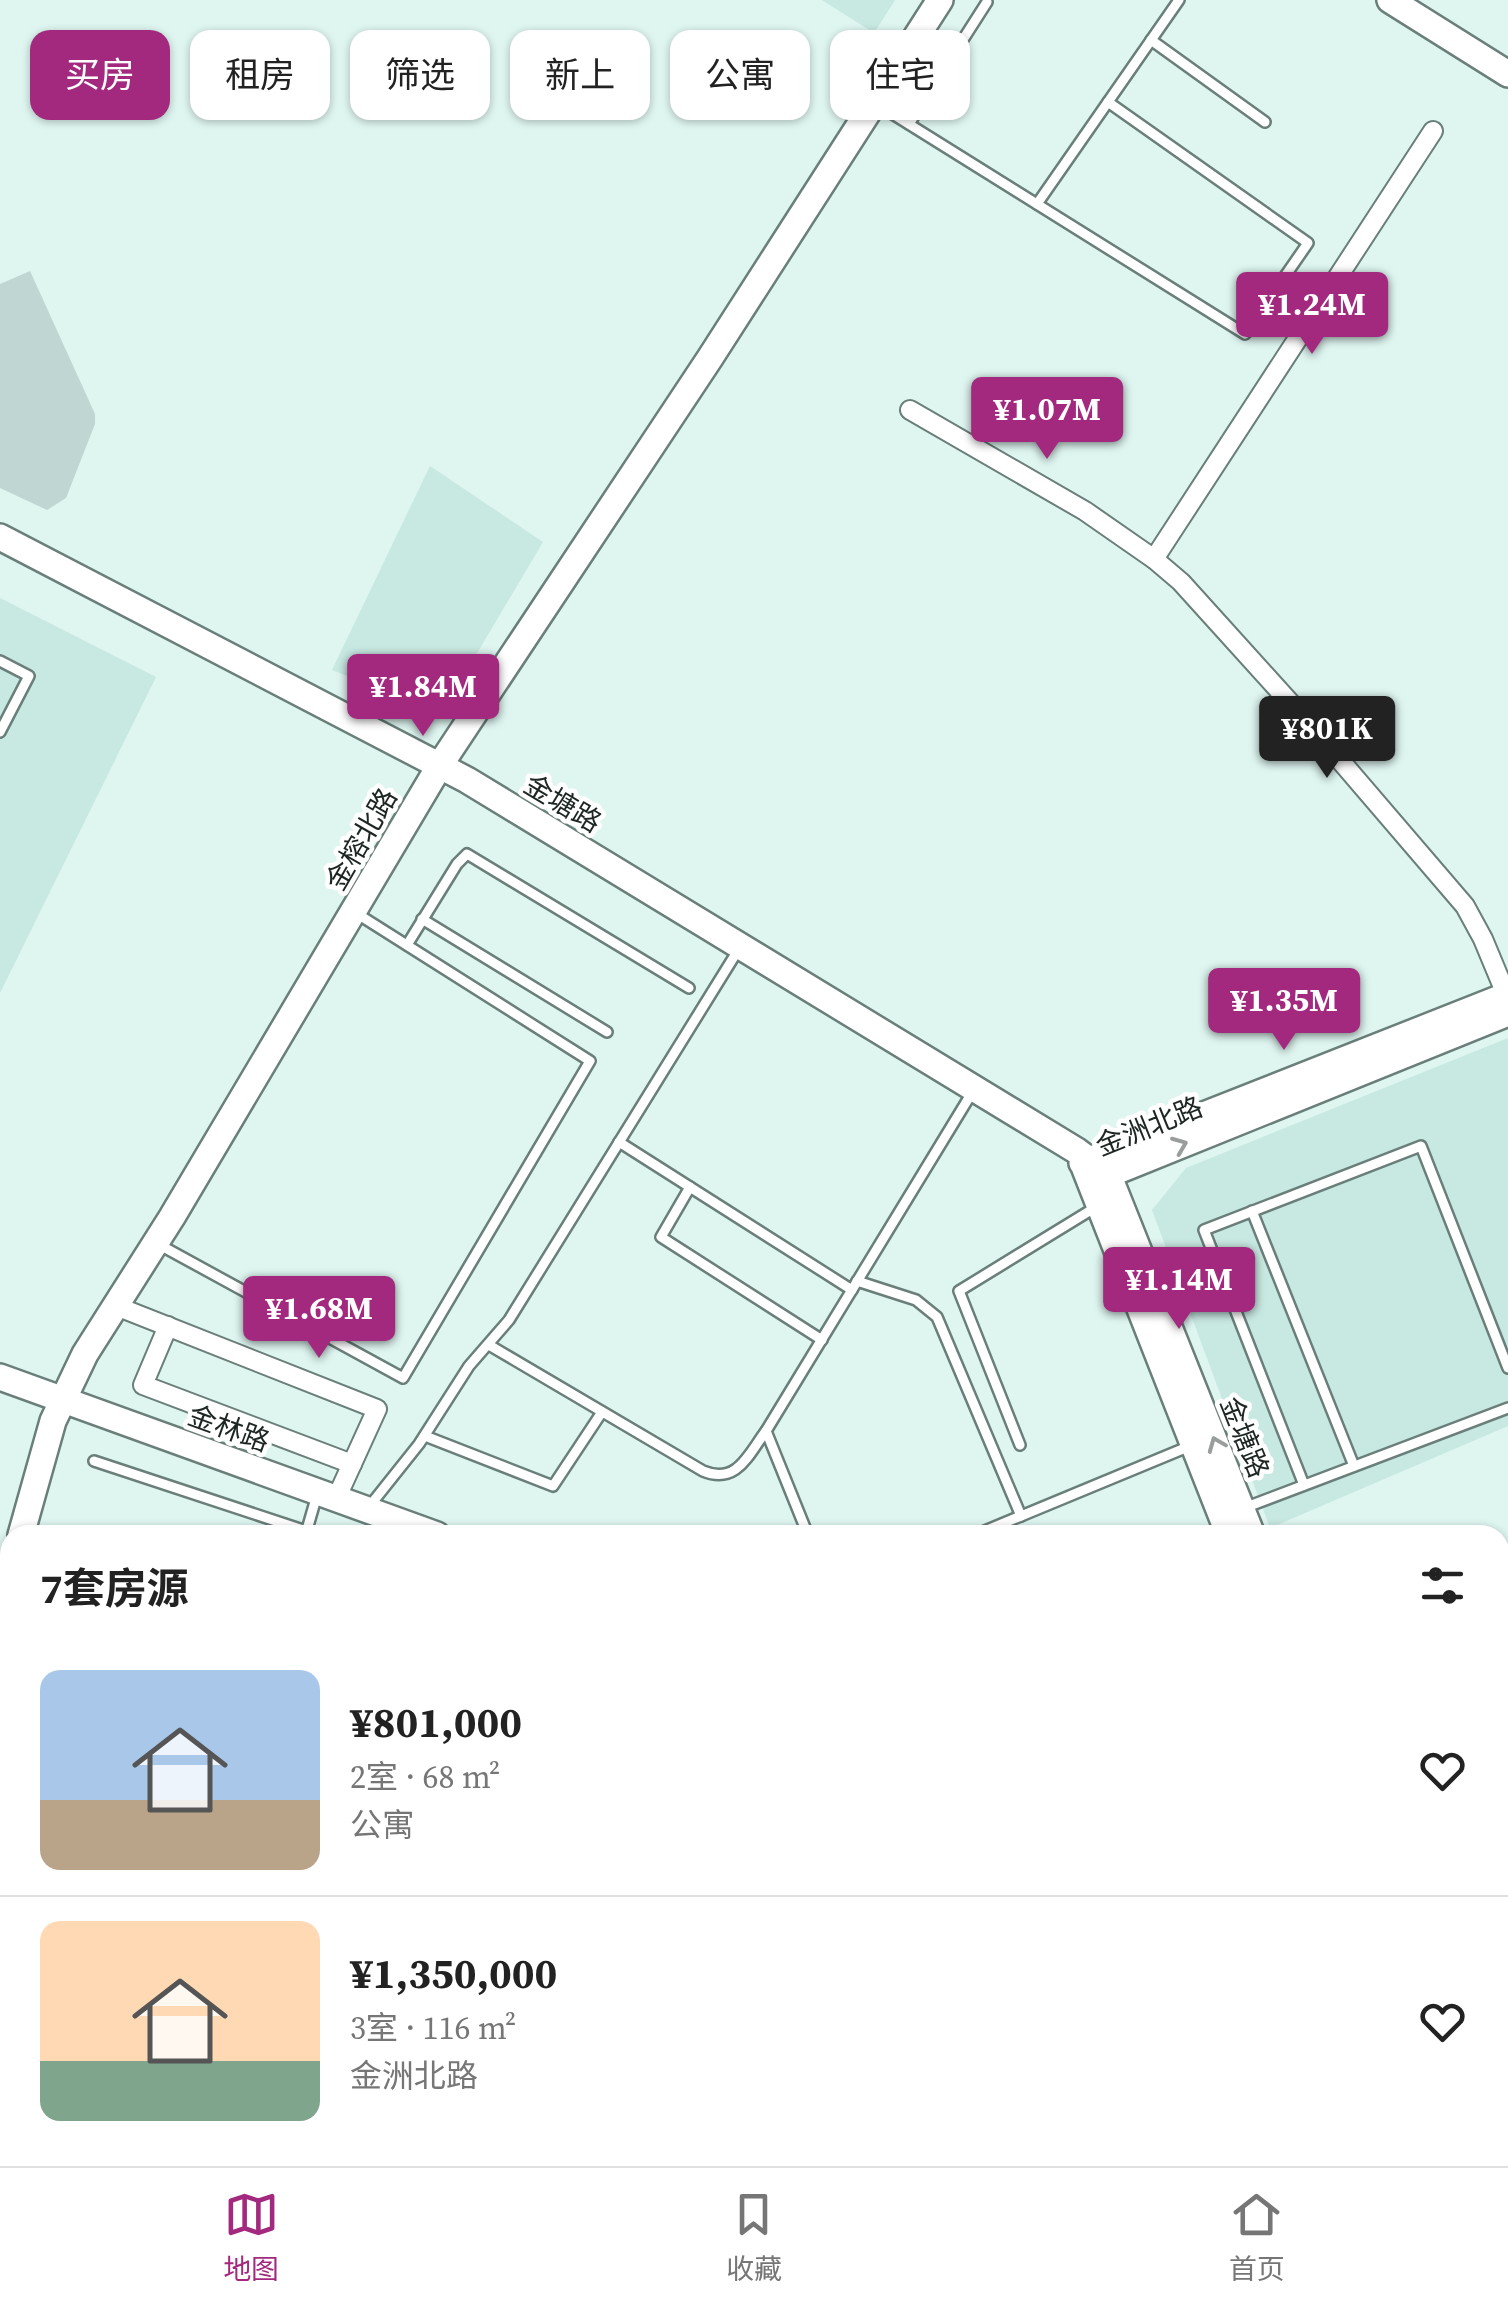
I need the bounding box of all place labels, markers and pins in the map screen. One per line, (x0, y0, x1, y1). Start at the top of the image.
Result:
pin: ¥1.24M (1231, 272, 1393, 357)
pin: ¥1.07M (966, 377, 1128, 462)
pin: ¥1.84M (342, 654, 504, 739)
pin: ¥801K (1257, 696, 1397, 781)
pin: ¥1.35M (1203, 968, 1365, 1053)
pin: ¥1.14M (1098, 1247, 1260, 1332)
pin: ¥1.68M (238, 1276, 400, 1361)

